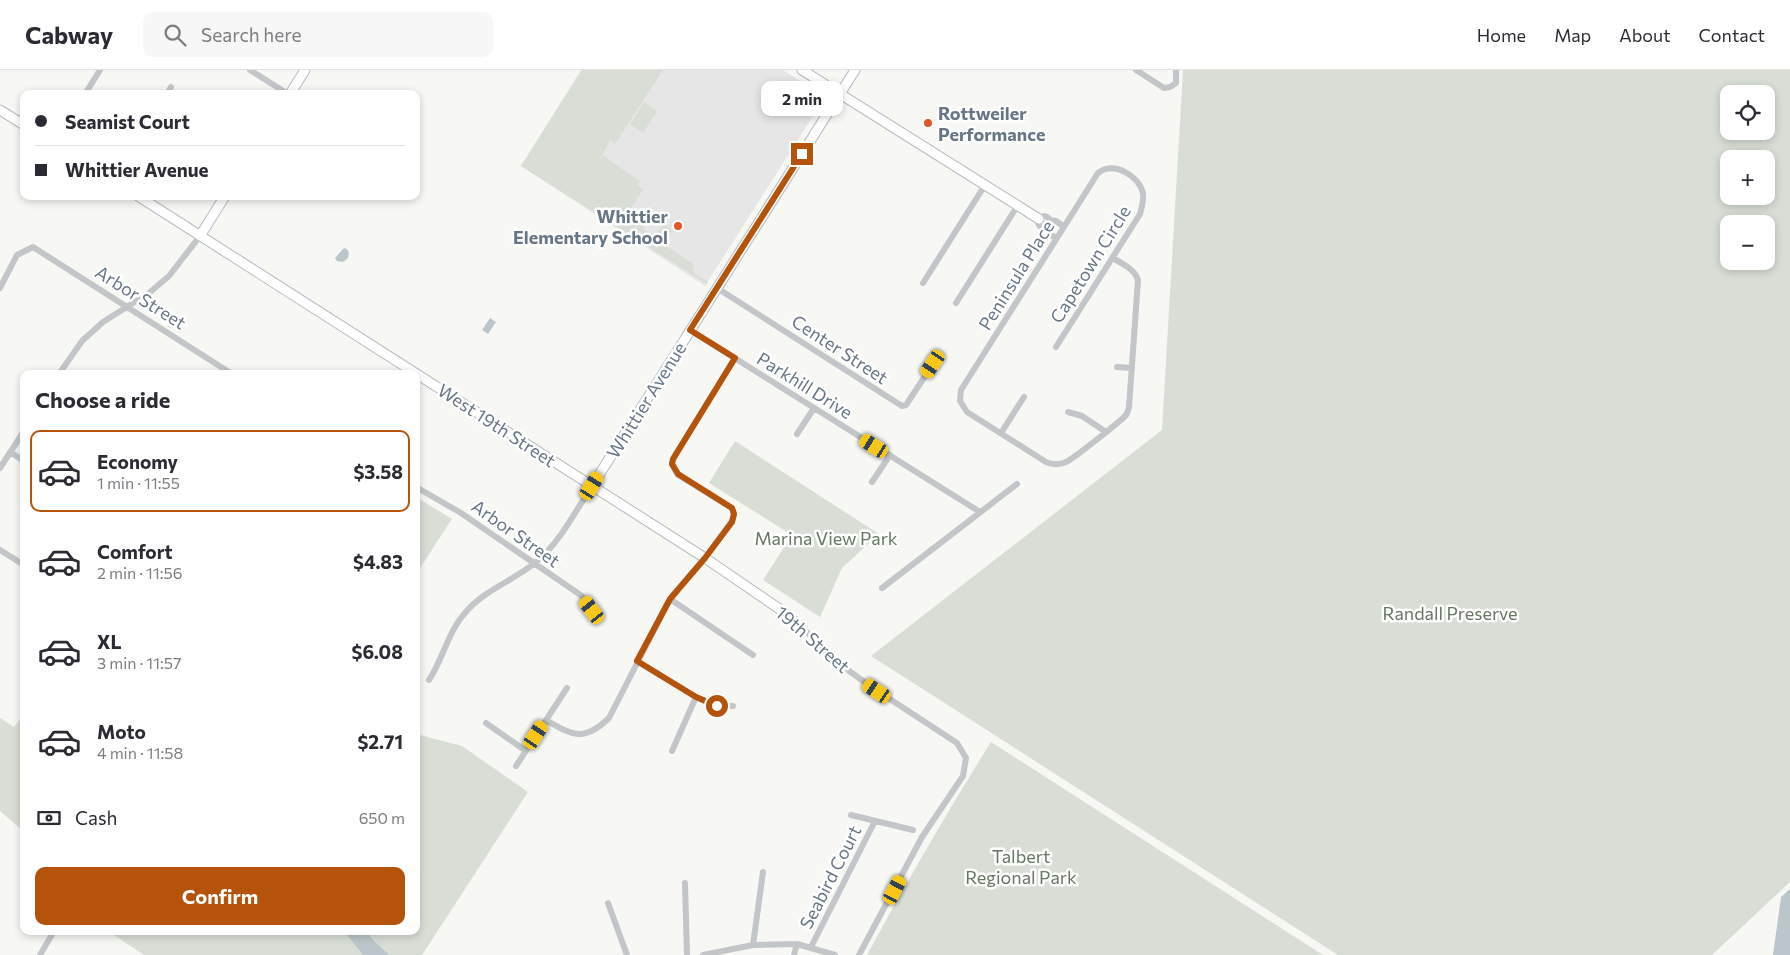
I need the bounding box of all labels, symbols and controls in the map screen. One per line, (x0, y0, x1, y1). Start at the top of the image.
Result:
search box (143, 12, 493, 57)
text: Cabway (25, 20, 113, 49)
icon: search (161, 21, 189, 49)
text: Search here (201, 23, 302, 46)
text: Home (1477, 24, 1526, 46)
text: Map (1554, 24, 1591, 46)
text: About (1619, 24, 1671, 46)
text: Contact (1699, 24, 1765, 46)
callout: 2 min (761, 82, 843, 116)
map controls (1720, 85, 1775, 270)
button: locate (1720, 85, 1775, 140)
text: 2 min (782, 89, 822, 108)
place label: Rottweiler Performance (938, 102, 1045, 145)
text: Seamist Court (65, 110, 190, 133)
marker: Rottweiler Performance (922, 117, 934, 129)
route end (791, 143, 813, 165)
button: + (1720, 150, 1775, 205)
text: Whittier Avenue (65, 158, 208, 181)
street label: Capetown Circle (1045, 201, 1135, 327)
place label: Whittier Elementary School (513, 205, 669, 248)
button: − (1720, 215, 1775, 270)
street label: Peninsula Place (974, 216, 1058, 334)
marker: Whittier Elementary School (672, 220, 684, 232)
street label: Arbor Street (92, 261, 190, 333)
street label: Center Street (788, 310, 892, 388)
street label: Whittier Avenue (601, 338, 691, 462)
street label: Parkhill Drive (753, 347, 857, 423)
car (918, 347, 947, 381)
street label: West 19th Street (434, 379, 560, 471)
text: Choose a ride (35, 386, 170, 413)
car (857, 432, 890, 460)
icon: car (37, 449, 82, 494)
text: Economy (97, 450, 178, 473)
text: $3.58 (353, 460, 403, 483)
car (577, 469, 606, 503)
text: 1 min · 11:55 (97, 473, 180, 492)
street label: Arbor Street (468, 495, 564, 571)
park label: Marina View Park (754, 527, 898, 549)
icon: car (37, 539, 82, 584)
text: Comfort (97, 540, 173, 563)
text: $4.83 (353, 550, 403, 573)
text: 2 min · 11:56 (97, 563, 182, 582)
car (576, 594, 607, 626)
street label: 19th Street (772, 601, 854, 677)
park label: Randall Preserve (1382, 602, 1518, 624)
icon: car (37, 629, 82, 674)
text: XL (97, 630, 122, 653)
text: $6.08 (351, 640, 403, 663)
text: 3 min · 11:57 (97, 653, 181, 672)
car (860, 676, 893, 706)
route start (706, 695, 728, 717)
car (521, 718, 550, 752)
icon: car (37, 719, 82, 764)
text: Moto (97, 720, 146, 743)
text: $2.71 (357, 730, 403, 753)
text: 4 min · 11:58 (97, 743, 183, 762)
icon: cash (35, 804, 63, 832)
text: Cash (75, 806, 117, 829)
text: 650 m (359, 808, 405, 827)
street label: Seabird Court (795, 822, 865, 932)
park label: Talbert Regional Park (965, 845, 1077, 888)
button: Confirm (35, 867, 405, 925)
car (881, 873, 908, 907)

